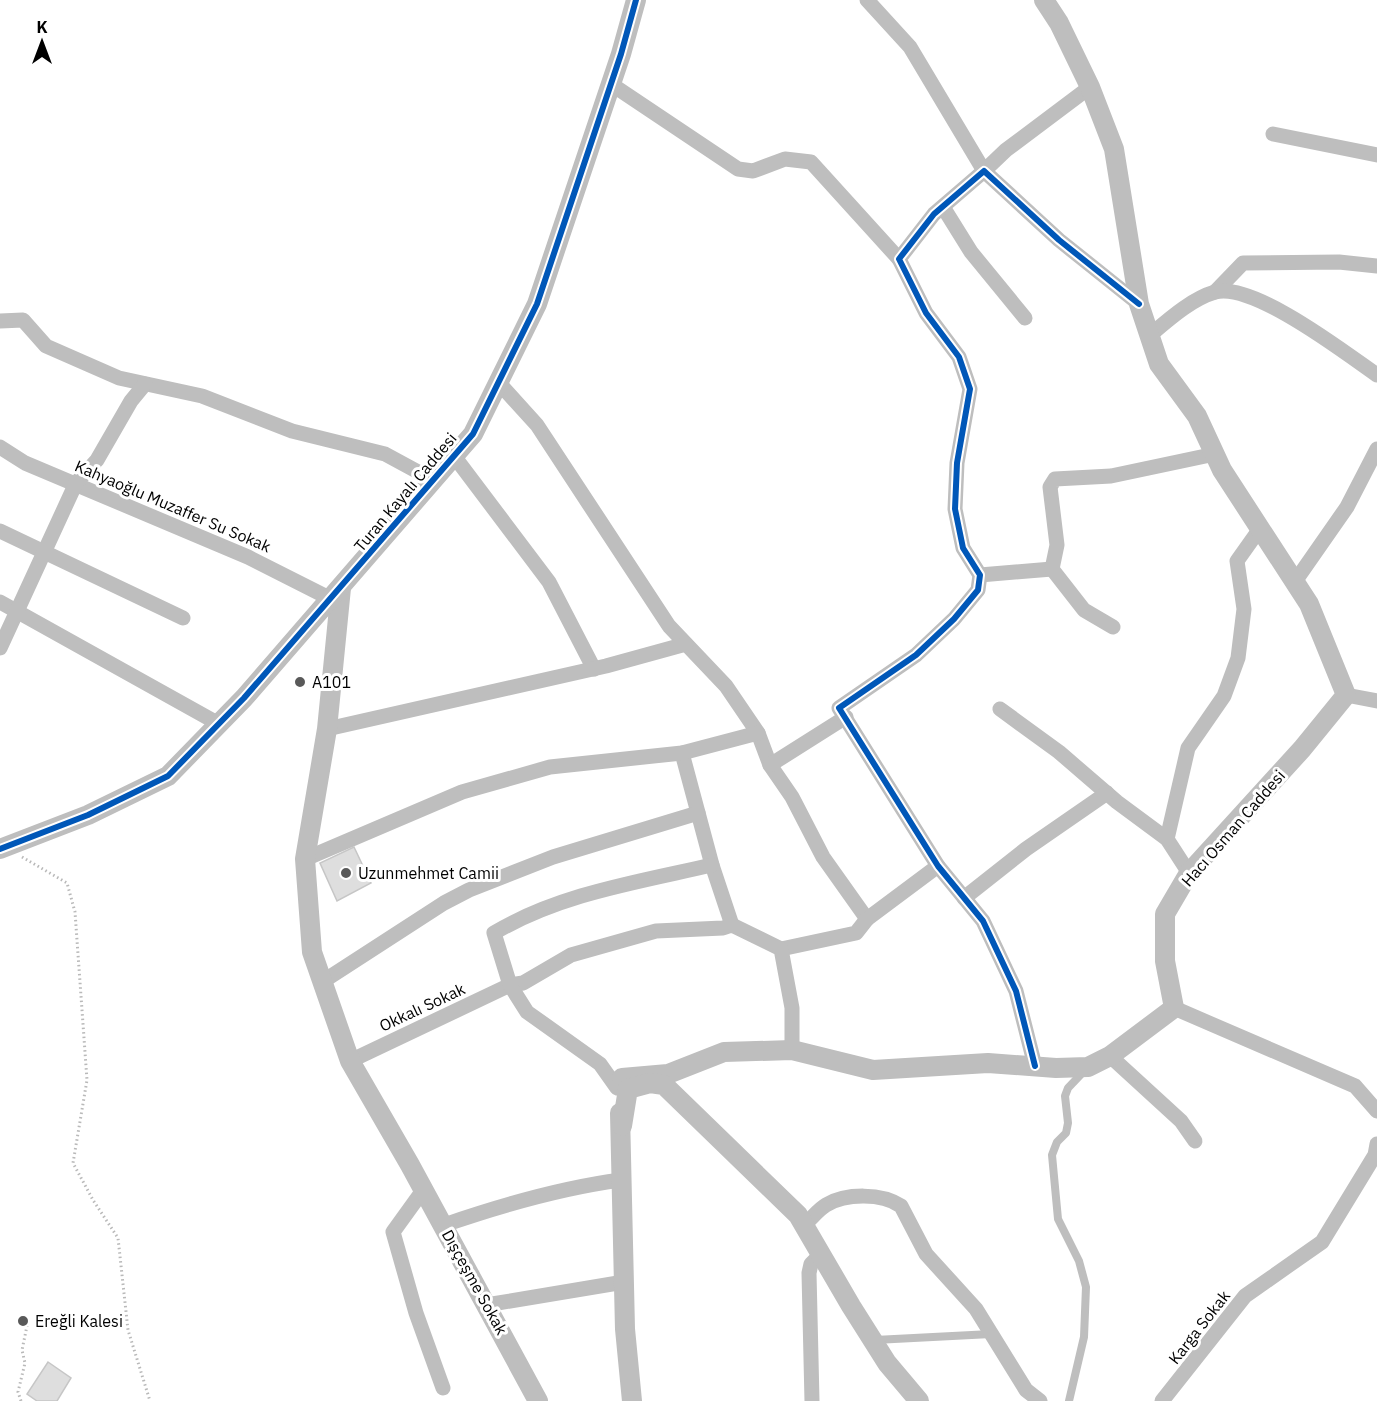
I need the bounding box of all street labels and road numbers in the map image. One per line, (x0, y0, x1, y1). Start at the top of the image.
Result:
street label: Turan Kayalı Caddesi (349, 428, 461, 556)
street label: Kahyaoğlu Muzaffer Su Sokak (72, 456, 274, 557)
street label: Hacı Osman Caddesi (1177, 766, 1289, 890)
street label: Okkalı Sokak (376, 978, 469, 1036)
street label: Dışçeşme Sokak (438, 1226, 512, 1339)
street label: Karga Sokak (1164, 1286, 1234, 1368)

